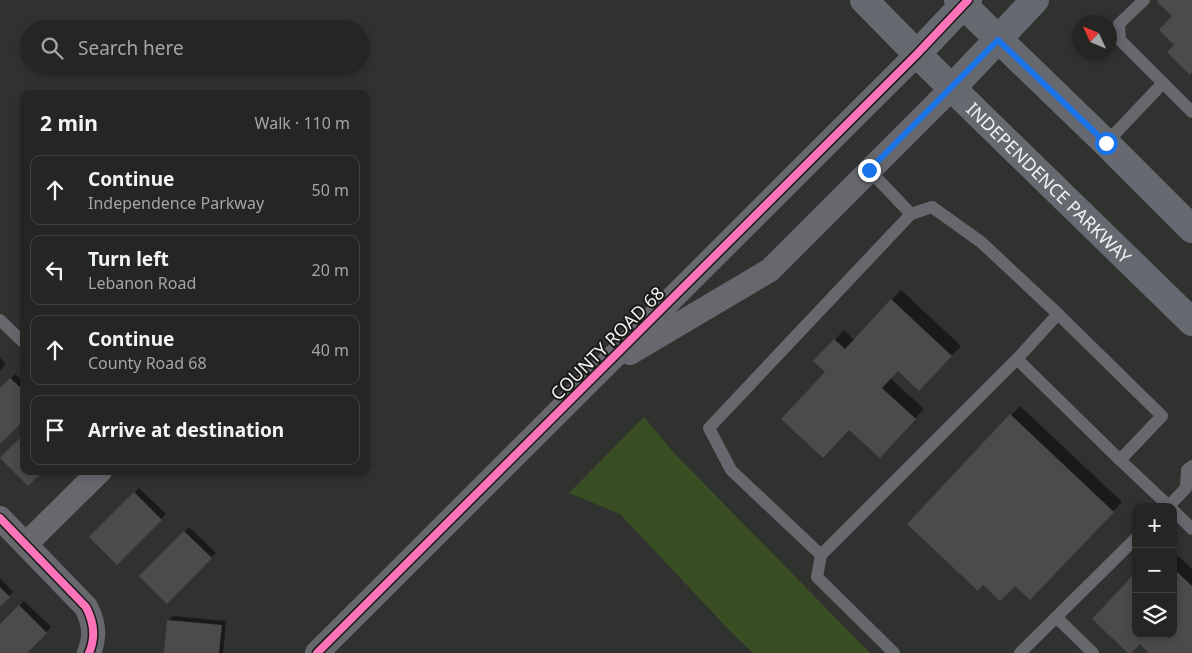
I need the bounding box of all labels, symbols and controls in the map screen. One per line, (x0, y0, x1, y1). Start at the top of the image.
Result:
north arrow (1072, 15, 1117, 60)
search box (20, 20, 370, 75)
icon: search (38, 34, 66, 62)
text: Search here (78, 35, 184, 61)
street label: INDEPENDENCE PARKWAY (961, 97, 1137, 269)
text: 2 min (40, 109, 98, 137)
text: Walk · 110 m (255, 112, 350, 134)
route start (1095, 132, 1118, 155)
route end (858, 159, 881, 182)
text: Continue (88, 166, 174, 192)
icon: ahead (41, 176, 69, 204)
text: 50 m (312, 179, 349, 201)
text: Independence Parkway (88, 192, 264, 214)
text: Turn left (88, 246, 169, 272)
icon: left (41, 256, 69, 284)
text: 20 m (312, 259, 349, 281)
text: Lebanon Road (88, 272, 196, 294)
street label: COUNTY ROAD 68 (545, 281, 669, 405)
text: Continue (88, 326, 174, 352)
icon: ahead (41, 336, 69, 364)
text: 40 m (312, 339, 349, 361)
text: County Road 68 (88, 352, 207, 374)
icon: arrive (41, 416, 69, 444)
text: Arrive at destination (88, 417, 284, 443)
map controls (1132, 503, 1177, 638)
button: + (1132, 503, 1177, 548)
button: − (1132, 548, 1177, 593)
button: layers (1132, 593, 1177, 638)

